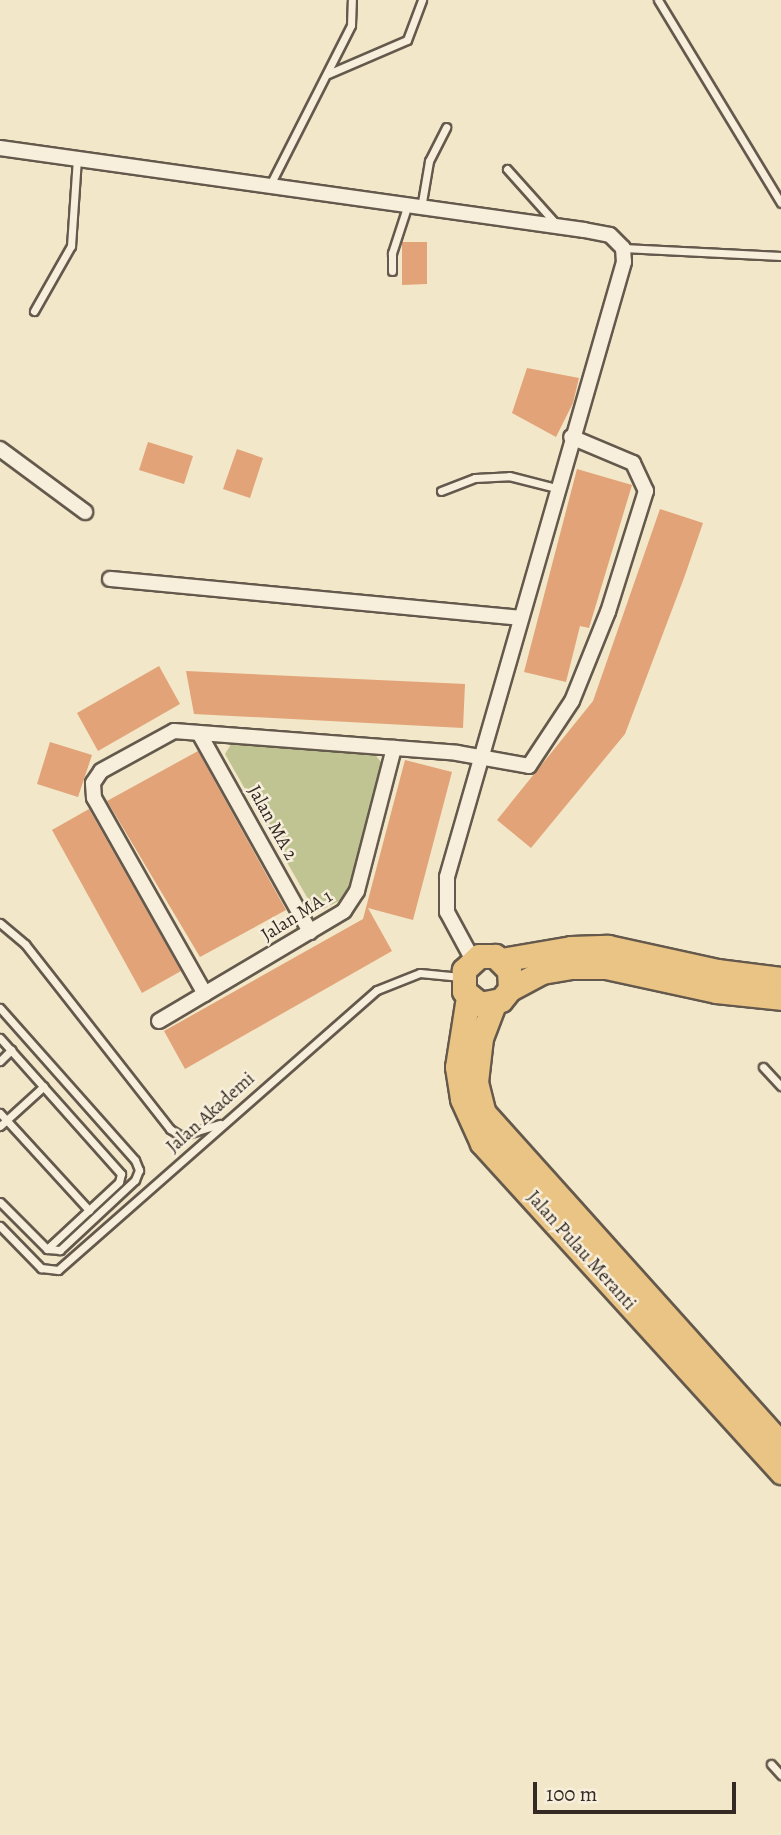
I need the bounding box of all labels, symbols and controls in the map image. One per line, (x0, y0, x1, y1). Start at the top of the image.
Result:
street label: Jalan MA 2 (242, 782, 302, 864)
street label: Jalan MA 1 (257, 885, 337, 947)
street label: Jalan Akademi (162, 1068, 260, 1158)
street label: Jalan Pulau Meranti (521, 1187, 641, 1315)
scale bar (536, 1769, 739, 1813)
text: 100 m (546, 1780, 597, 1808)

